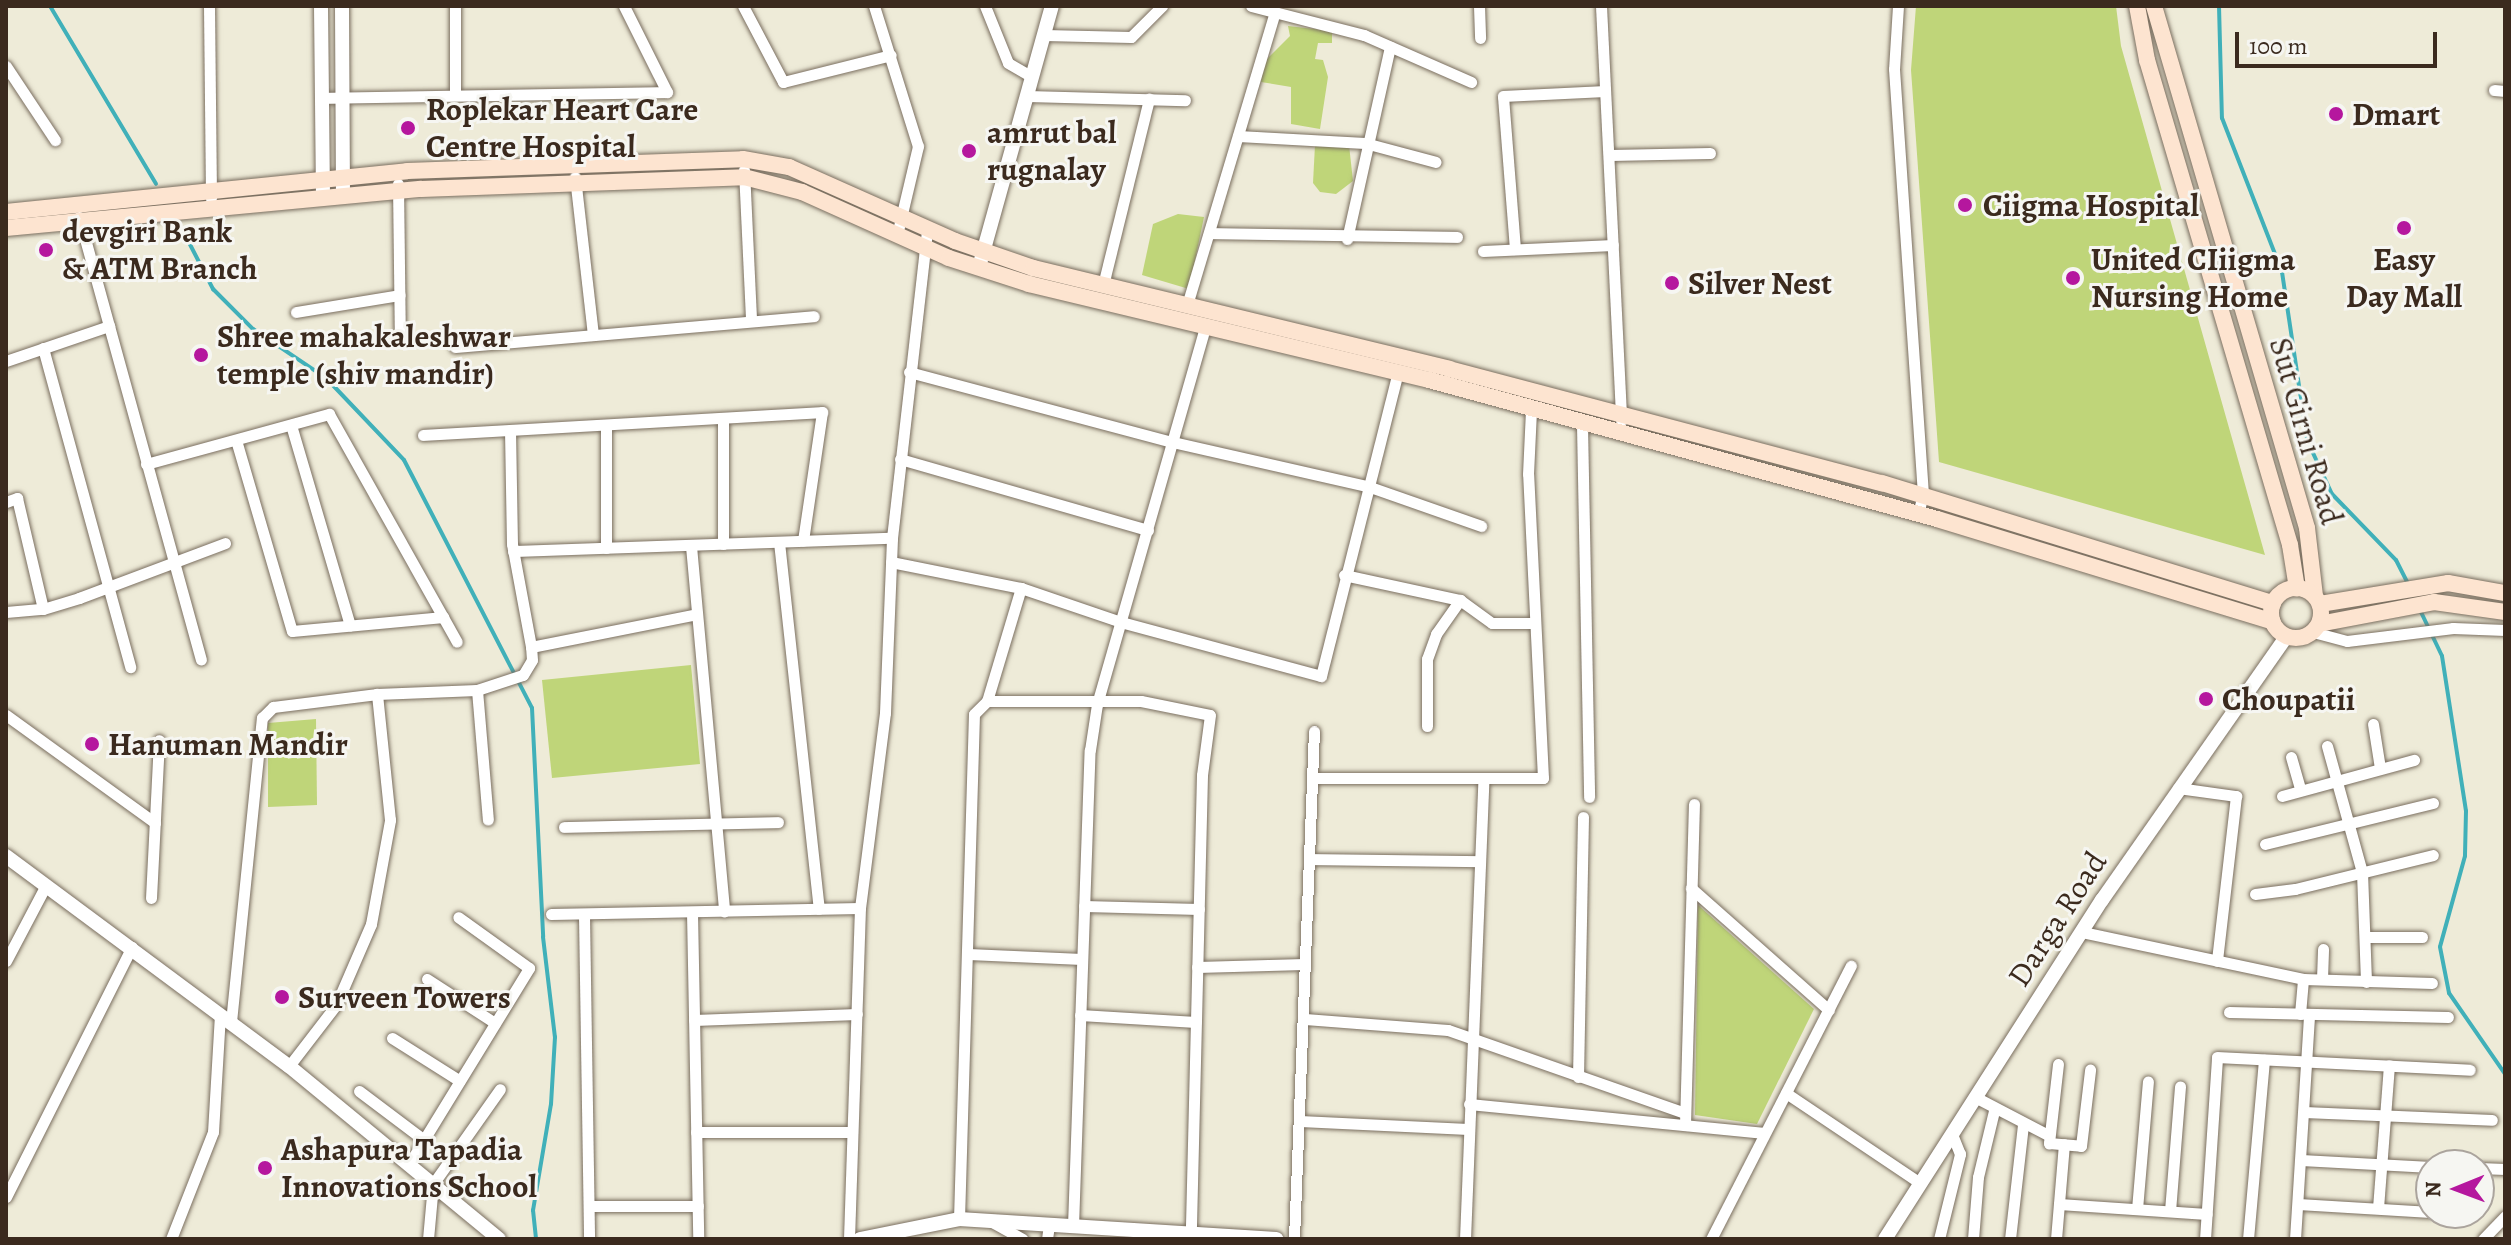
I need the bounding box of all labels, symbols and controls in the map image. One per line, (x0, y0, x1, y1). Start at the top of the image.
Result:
scale bar (2239, 16, 2441, 66)
text: 100 m (2249, 30, 2308, 62)
place label: Roplekar Heart Care Centre Hospital (426, 91, 698, 166)
place label: Dmart (2352, 95, 2440, 133)
marker: Dmart (2327, 105, 2345, 123)
place label: amrut bal rugnalay (987, 114, 1116, 189)
marker: Roplekar Heart Care Centre Hospital (397, 117, 419, 139)
marker: amrut bal rugnalay (958, 140, 980, 162)
place label: Ciigma Hospital (1983, 186, 2199, 224)
marker: Ciigma Hospital (1954, 194, 1976, 216)
place label: devgiri Bank & ATM Branch (62, 213, 257, 288)
marker: Easy Day Mall (2395, 219, 2413, 237)
marker: devgiri Bank & ATM Branch (37, 241, 55, 259)
place label: United CIiigma Nursing Home (2091, 241, 2296, 316)
place label: Easy Day Mall (2346, 241, 2462, 316)
place label: Silver Nest (1688, 264, 1832, 302)
marker: United CIiigma Nursing Home (2062, 267, 2084, 289)
marker: Silver Nest (1663, 274, 1681, 292)
place label: Shree mahakaleshwar temple (shiv mandir) (217, 318, 511, 393)
street label: Sut Girni Road (2261, 333, 2351, 529)
marker: Shree mahakaleshwar temple (shiv mandir) (192, 346, 210, 364)
place label: Choupatii (2222, 680, 2355, 718)
marker: Choupatii (2197, 690, 2215, 708)
place label: Hanuman Mandir (108, 725, 348, 763)
marker: Hanuman Mandir (83, 735, 101, 753)
street label: Darga Road (1999, 844, 2115, 994)
place label: Surveen Towers (298, 978, 511, 1016)
marker: Surveen Towers (273, 988, 291, 1006)
place label: Ashapura Tapadia Innovations School (281, 1131, 537, 1206)
north arrow (2415, 1149, 2495, 1229)
marker: Ashapura Tapadia Innovations School (256, 1159, 274, 1177)
text: N (2418, 1181, 2448, 1198)

